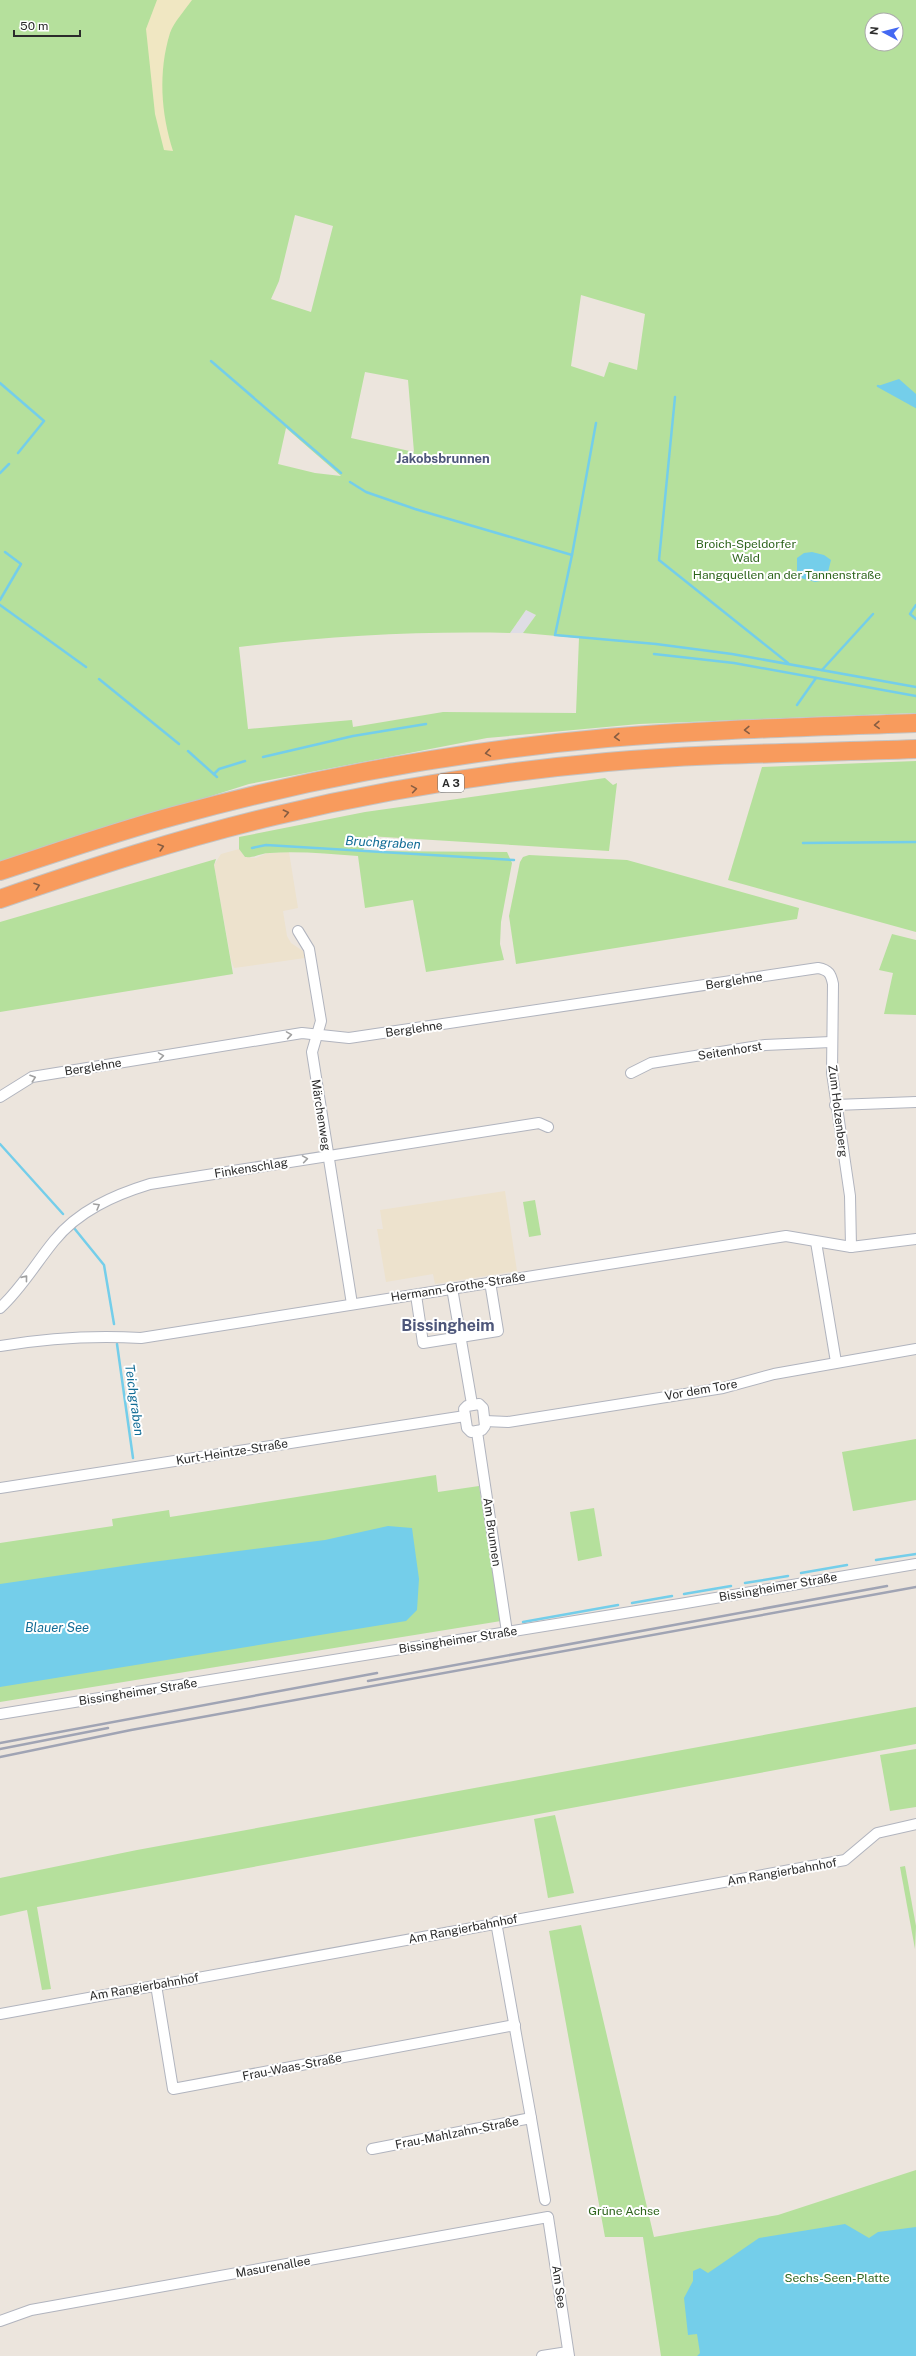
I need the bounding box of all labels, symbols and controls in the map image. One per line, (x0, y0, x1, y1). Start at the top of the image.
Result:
scale bar (14, 12, 80, 38)
north arrow (864, 12, 904, 52)
text: 50 m (20, 19, 48, 33)
text: N (868, 26, 881, 36)
district label: Jakobsbrunnen (396, 451, 490, 466)
park label: Broich-Speldorfer Wald (696, 537, 796, 565)
park label: Hangquellen an der Tannenstraße (693, 568, 881, 582)
one-way arrow (874, 720, 880, 729)
one-way arrow (744, 725, 750, 734)
one-way arrow (614, 733, 620, 742)
one-way arrow (485, 748, 491, 757)
road number: A 3 (438, 774, 464, 792)
one-way arrow (411, 785, 417, 794)
one-way arrow (283, 810, 289, 818)
water label: Bruchgraben (345, 833, 421, 852)
one-way arrow (157, 843, 164, 852)
one-way arrow (33, 883, 40, 891)
street label: Berglehne (704, 970, 764, 992)
street label: Berglehne (384, 1018, 444, 1040)
one-way arrow (286, 1031, 293, 1040)
street label: Seitenhorst (697, 1039, 764, 1063)
one-way arrow (158, 1052, 164, 1060)
street label: Berglehne (63, 1056, 123, 1078)
street label: Zum Holzenberg (825, 1064, 851, 1158)
one-way arrow (30, 1074, 37, 1083)
street label: Märchenweg (308, 1078, 334, 1152)
street label: Finkenschlag (213, 1155, 289, 1181)
one-way arrow (302, 1155, 308, 1164)
one-way arrow (93, 1203, 100, 1210)
street label: Hermann-Grothe-Straße (390, 1269, 527, 1305)
one-way arrow (21, 1275, 28, 1282)
district label: Bissingheim (401, 1316, 495, 1335)
water label: Teichgraben (122, 1363, 147, 1437)
street label: Vor dem Tore (664, 1377, 739, 1403)
street label: Kurt-Heintze-Straße (175, 1436, 289, 1468)
street label: Am Brunnen (480, 1497, 504, 1567)
street label: Bissingheimer Straße (718, 1570, 838, 1604)
water label: Blauer See (25, 1620, 89, 1635)
street label: Bissingheimer Straße (398, 1624, 518, 1656)
street label: Bissingheimer Straße (78, 1676, 198, 1708)
street label: Am Rangierbahnhof (726, 1855, 838, 1889)
street label: Am Rangierbahnhof (407, 1911, 519, 1946)
street label: Am Rangierbahnhof (88, 1970, 200, 2004)
street label: Frau-Waas-Straße (241, 2050, 343, 2084)
street label: Frau-Mahlzahn-Straße (394, 2114, 520, 2152)
park label: Grüne Achse (588, 2204, 660, 2218)
street label: Masurenallee (235, 2254, 312, 2280)
street label: Am See (549, 2265, 569, 2310)
park label: Sechs-Seen-Platte (785, 2271, 890, 2285)

